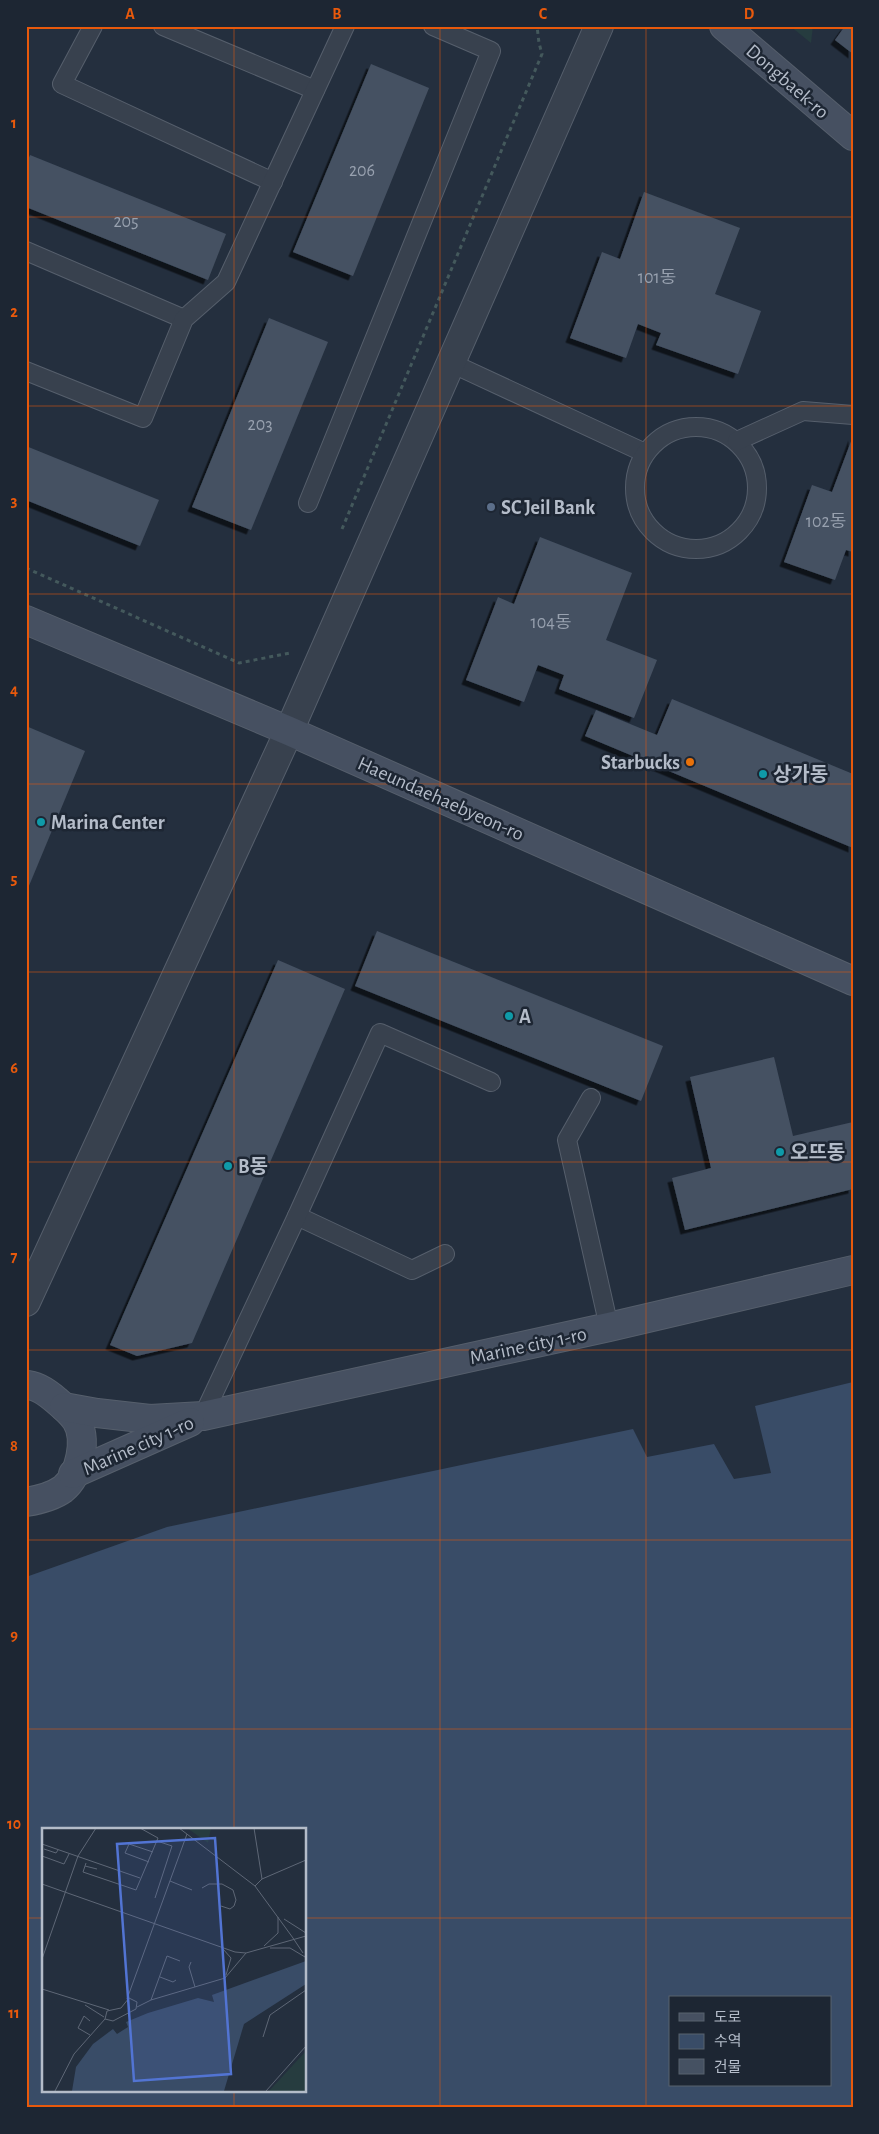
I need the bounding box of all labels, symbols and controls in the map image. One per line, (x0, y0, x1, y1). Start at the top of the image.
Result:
text: A (125, 6, 135, 22)
text: B (332, 6, 342, 22)
text: C (539, 6, 548, 22)
text: D (744, 6, 755, 22)
street label: Dongbaek-ro (742, 41, 832, 123)
text: 1 (11, 115, 17, 131)
house number: 206 (349, 162, 375, 180)
house number: 205 (113, 213, 139, 231)
house number: 101동 (638, 268, 676, 287)
text: 2 (10, 304, 18, 320)
house number: 203 (247, 416, 273, 434)
text: 3 (11, 493, 18, 509)
place label: SC Jeil Bank (501, 498, 595, 518)
marker: SC Jeil Bank (485, 501, 497, 513)
house number: 102동 (806, 512, 846, 531)
house number: 104동 (531, 613, 571, 632)
text: 4 (10, 682, 18, 698)
street label: Haeundaehaebyeon-ro (355, 753, 527, 845)
place label: Starbucks (601, 753, 680, 773)
marker: Starbucks (684, 756, 696, 768)
place label: 상가동 (773, 764, 828, 785)
marker: 상가동 (757, 768, 769, 780)
place label: Marina Center (51, 813, 165, 833)
marker: Marina Center (35, 816, 47, 828)
text: 5 (11, 871, 18, 887)
place label: A (519, 1007, 531, 1027)
marker: A (503, 1010, 515, 1022)
text: 6 (10, 1060, 18, 1076)
place label: 오뜨동 (790, 1143, 845, 1163)
marker: 오뜨동 (774, 1146, 786, 1158)
place label: B동 (238, 1157, 268, 1177)
marker: B동 (222, 1160, 234, 1172)
text: 7 (11, 1249, 18, 1265)
street label: Marine city 1-ro (468, 1324, 588, 1368)
street label: Marine city 1-ro (80, 1413, 197, 1479)
text: 8 (10, 1438, 18, 1454)
text: 9 (10, 1627, 18, 1643)
text: 10 (7, 1816, 21, 1832)
inset map (42, 1828, 306, 2092)
legend (669, 1996, 832, 2086)
text: 11 (8, 2005, 20, 2021)
text: 도로 (714, 2010, 742, 2025)
text: 수역 (714, 2033, 742, 2049)
text: 건물 (714, 2059, 742, 2075)

